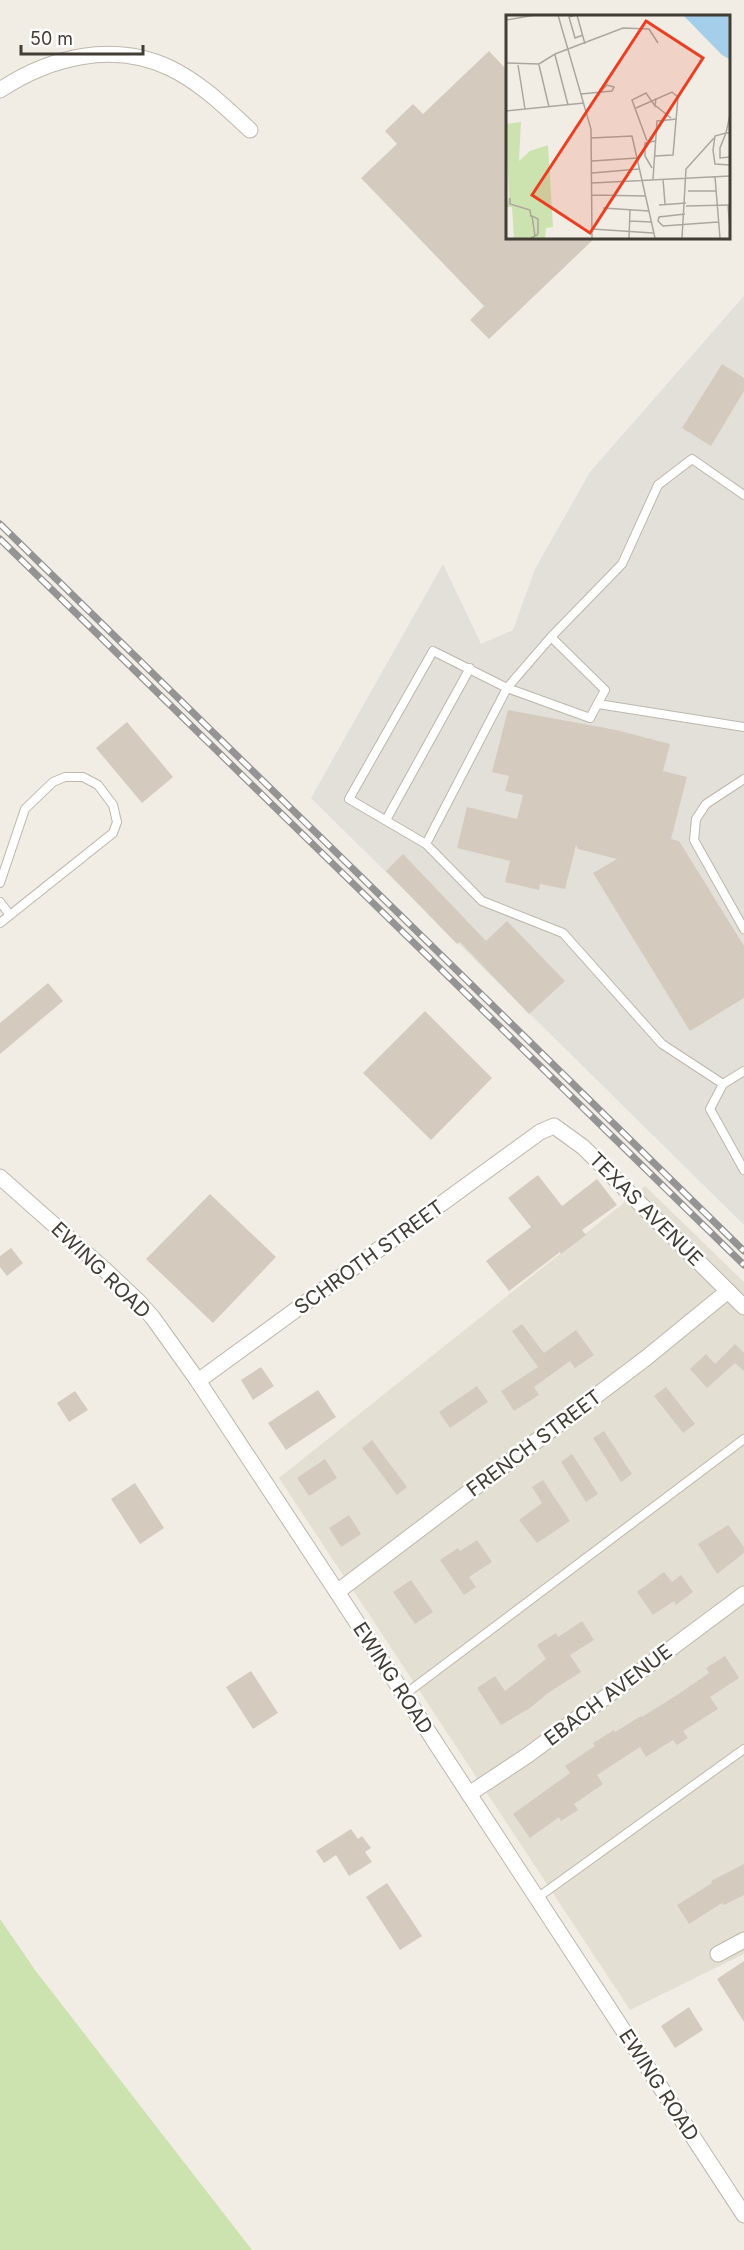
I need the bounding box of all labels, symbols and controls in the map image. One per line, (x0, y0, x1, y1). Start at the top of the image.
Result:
inset map (506, 15, 729, 238)
scale bar (21, 18, 142, 56)
text: 50 m (30, 28, 73, 49)
street label: TEXAS AVENUE (584, 1147, 708, 1271)
street label: SCHROTH STREET (290, 1195, 448, 1319)
street label: EWING ROAD (46, 1217, 156, 1323)
street label: FRENCH STREET (462, 1385, 606, 1501)
street label: EWING ROAD (348, 1618, 438, 1738)
street label: EBACH AVENUE (539, 1639, 677, 1751)
street label: EWING ROAD (614, 2025, 704, 2145)

